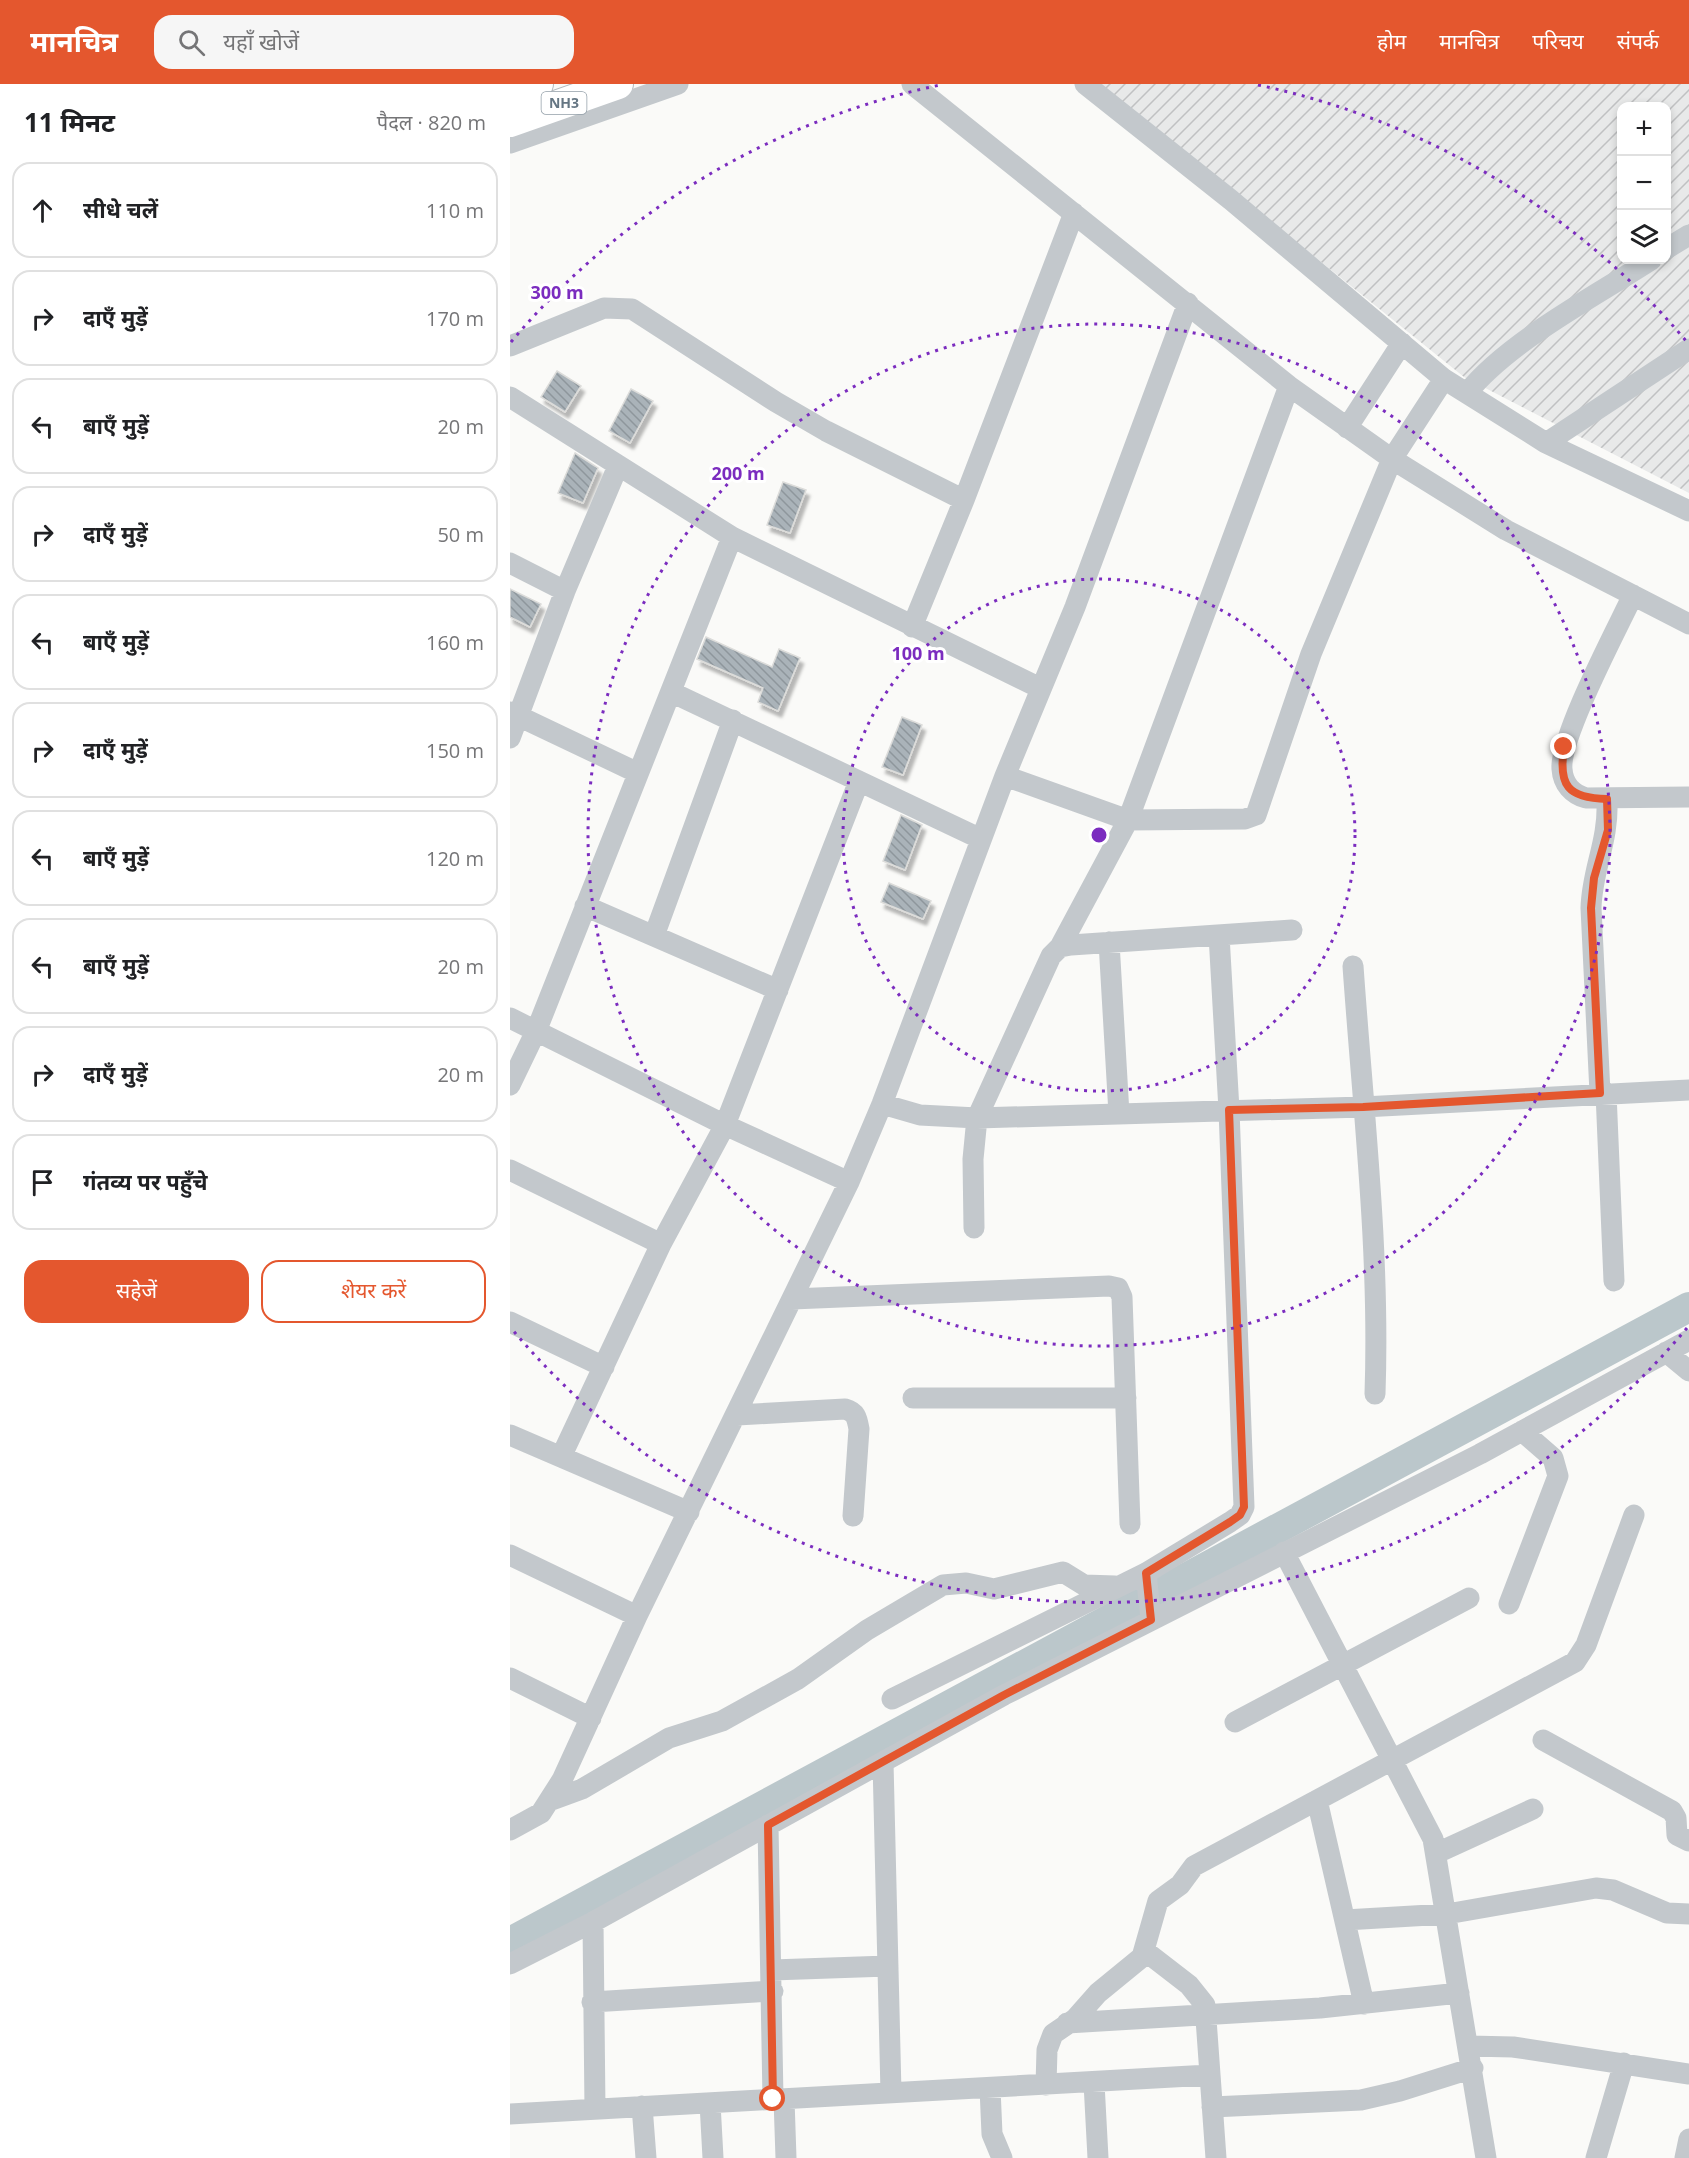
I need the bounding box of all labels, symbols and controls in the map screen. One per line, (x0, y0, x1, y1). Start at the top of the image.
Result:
search box (154, 15, 574, 69)
text: मानचित्र (30, 22, 118, 60)
icon: search (175, 26, 208, 59)
text: यहाँ खोजें (223, 26, 299, 56)
text: होम (1377, 27, 1406, 55)
text: मानचित्र (1439, 27, 1499, 55)
text: परिचय (1532, 27, 1584, 55)
text: संपर्क (1617, 27, 1659, 55)
road number: NH3 (542, 92, 586, 114)
map controls (1617, 102, 1671, 264)
button: + (1617, 102, 1671, 156)
text: 11 मिनट (24, 104, 115, 140)
text: पैदल · 820 m (377, 109, 486, 136)
button: − (1617, 156, 1671, 210)
icon: ahead (26, 194, 59, 227)
text: सीधे चलें (83, 194, 158, 224)
text: 110 m (426, 197, 484, 224)
button: layers (1617, 210, 1671, 264)
text: 300 m (530, 280, 584, 304)
icon: right (26, 302, 59, 335)
text: दाएँ मुड़ें (83, 302, 148, 332)
text: 170 m (426, 305, 484, 332)
icon: left (26, 410, 59, 443)
text: बाएँ मुड़ें (83, 410, 149, 440)
text: 20 m (437, 413, 484, 440)
text: 200 m (711, 461, 765, 485)
icon: right (26, 518, 59, 551)
text: दाएँ मुड़ें (83, 518, 148, 548)
text: 50 m (437, 521, 484, 548)
icon: left (26, 626, 59, 659)
text: बाएँ मुड़ें (83, 626, 149, 656)
text: 160 m (426, 629, 484, 656)
text: 100 m (891, 641, 945, 665)
route end (1550, 733, 1576, 759)
icon: right (26, 734, 59, 767)
text: दाएँ मुड़ें (83, 734, 148, 764)
text: 150 m (426, 737, 484, 764)
centre of rings (1089, 825, 1109, 845)
icon: left (26, 842, 59, 875)
text: बाएँ मुड़ें (83, 842, 149, 872)
text: 120 m (426, 845, 484, 872)
icon: left (26, 950, 59, 983)
text: बाएँ मुड़ें (83, 950, 149, 980)
text: 20 m (437, 953, 484, 980)
icon: right (26, 1058, 59, 1091)
text: दाएँ मुड़ें (83, 1058, 148, 1088)
text: 20 m (437, 1061, 484, 1088)
icon: arrive (26, 1166, 59, 1199)
text: गंतव्य पर पहुँचे (83, 1166, 208, 1196)
button: सहेजें (24, 1260, 249, 1323)
button: शेयर करें (261, 1260, 486, 1323)
route start (759, 2085, 785, 2111)

